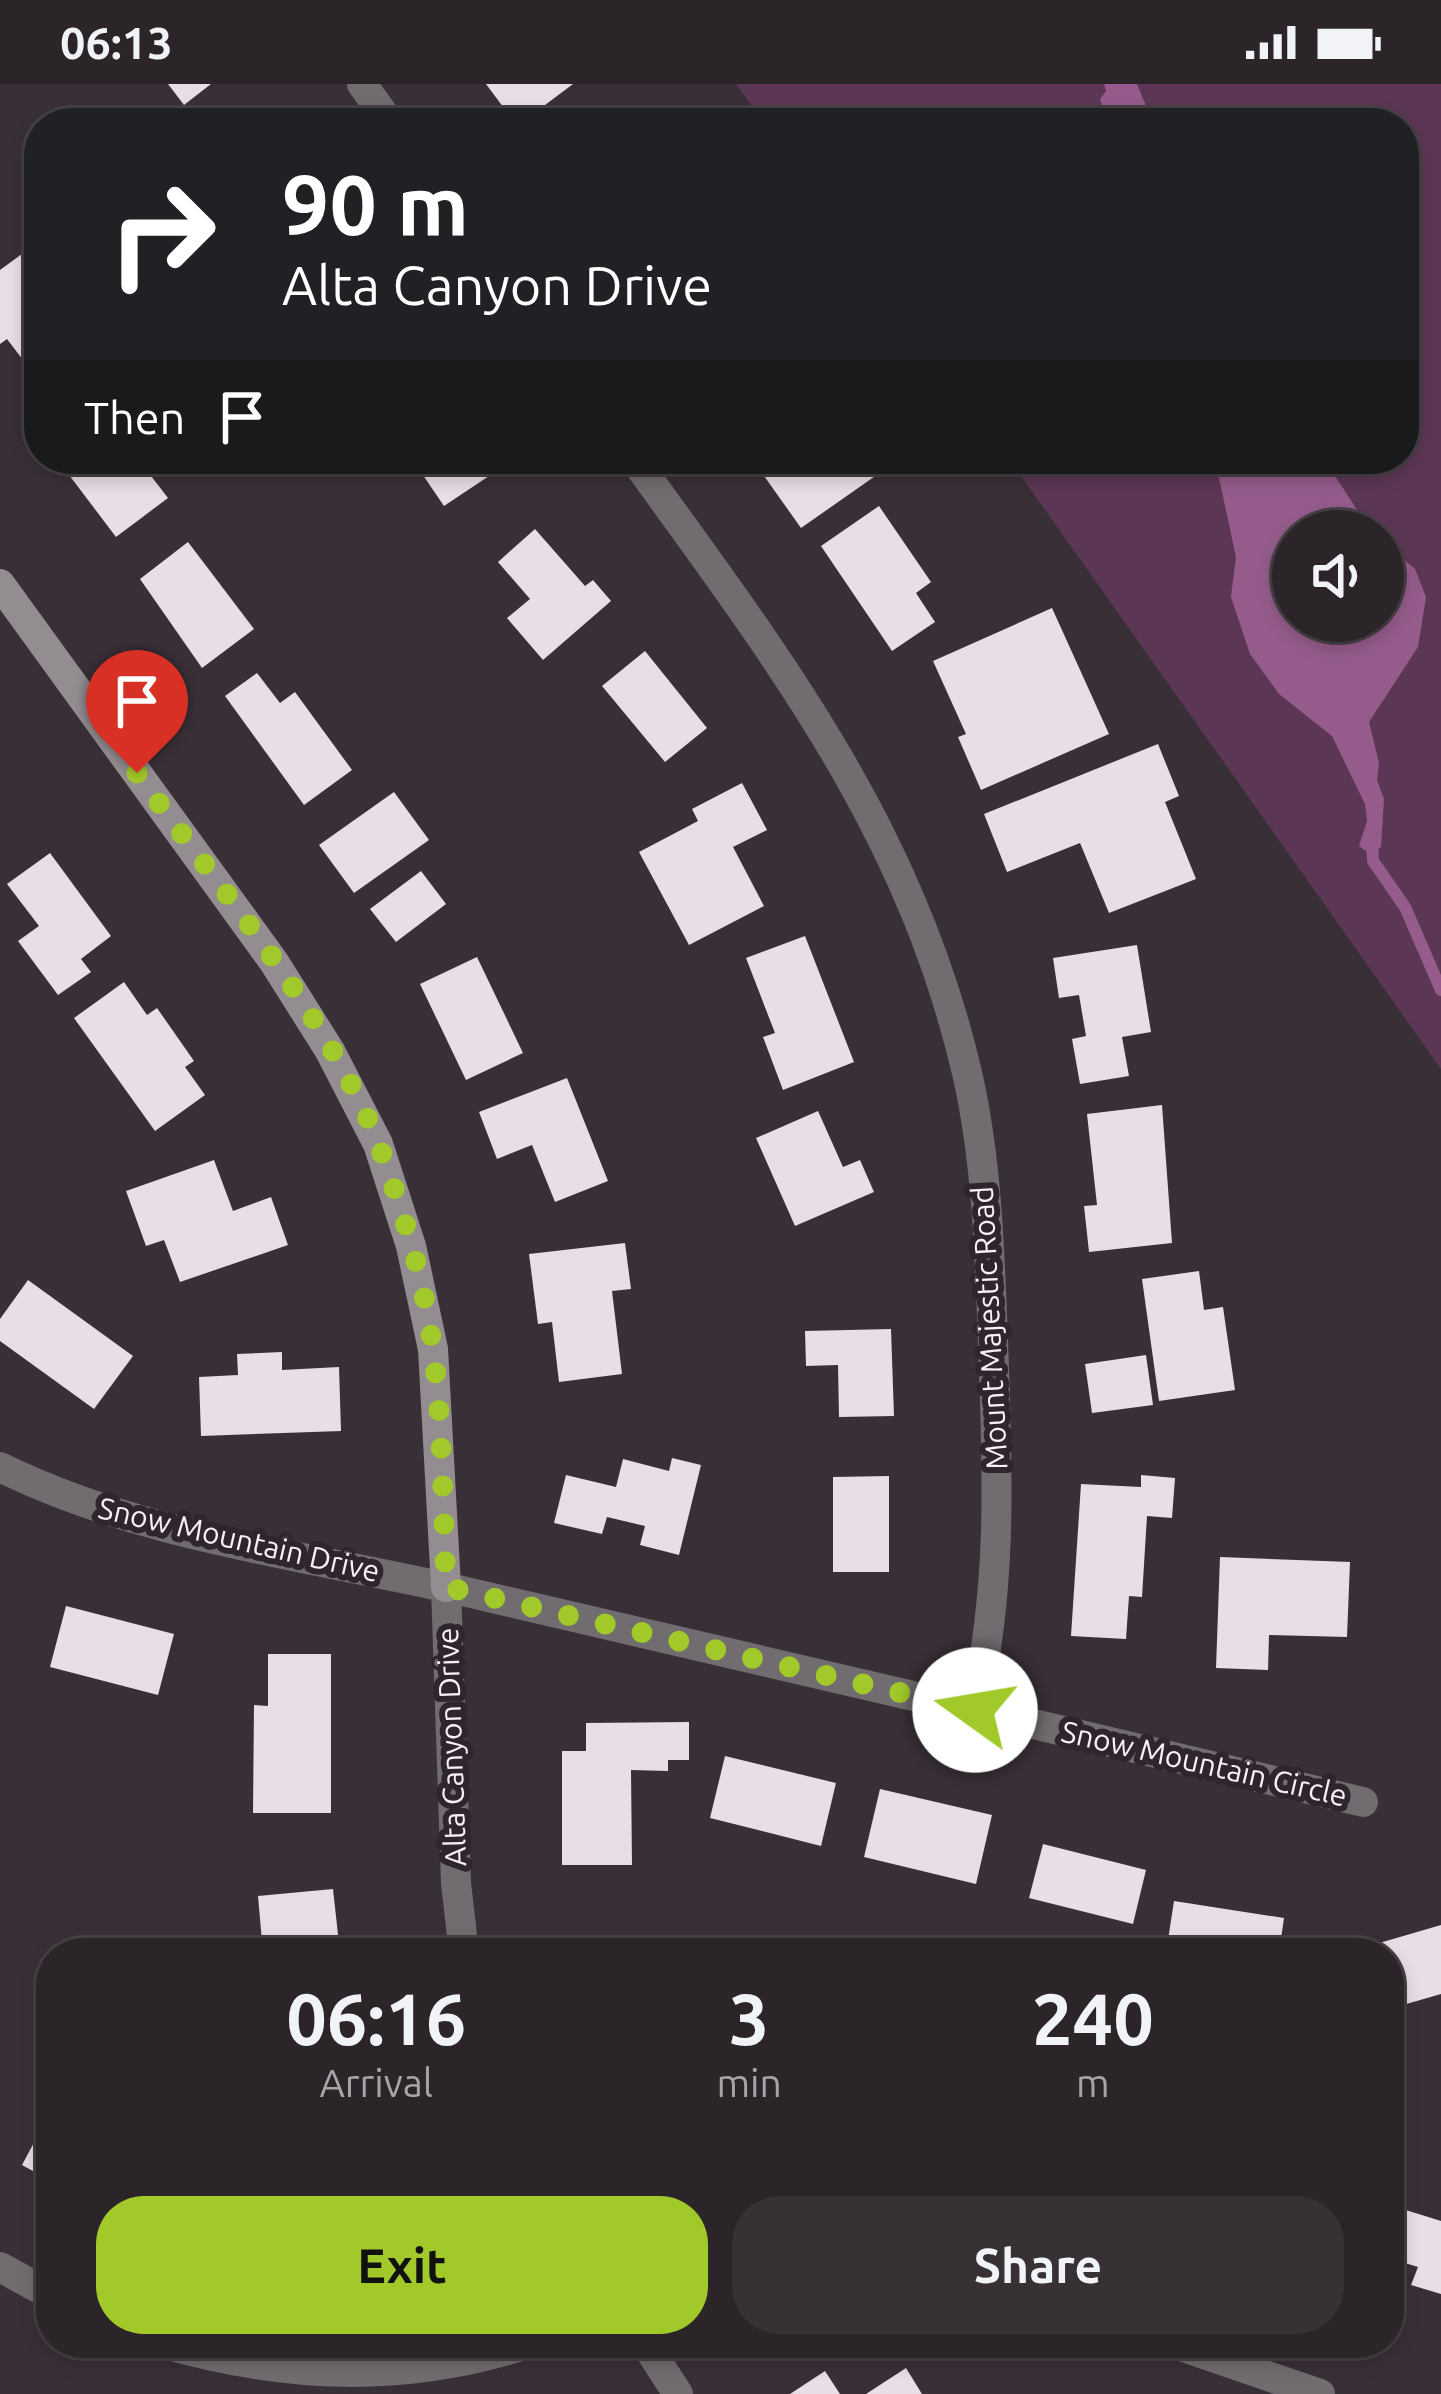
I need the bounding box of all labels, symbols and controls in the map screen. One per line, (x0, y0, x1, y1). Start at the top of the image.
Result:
text: 06:13 (60, 17, 173, 68)
icon: right (84, 156, 240, 312)
text: 90 m (282, 157, 469, 251)
text: Alta Canyon Drive (282, 255, 712, 315)
icon: arrive (209, 384, 275, 450)
text: Then (84, 392, 185, 443)
map controls (1272, 510, 1404, 642)
button: sound (1272, 510, 1404, 642)
pin (86, 650, 188, 773)
icon: arrive (104, 668, 170, 734)
street label: Mount Majestic Road (965, 1185, 1013, 1471)
street label: Snow Mountain Drive (95, 1490, 383, 1588)
street label: Alta Canyon Drive (430, 1627, 472, 1867)
position arrow (912, 1647, 1038, 1773)
street label: Snow Mountain Circle (1058, 1714, 1350, 1812)
text: 06:16 (286, 1978, 466, 2059)
text: 3 (729, 1978, 769, 2059)
text: 240 (1032, 1978, 1154, 2059)
text: Arrival (319, 2061, 433, 2104)
text: min (716, 2061, 782, 2104)
text: m (1076, 2061, 1110, 2104)
button: Exit (96, 2196, 708, 2334)
button: Share (732, 2196, 1344, 2334)

